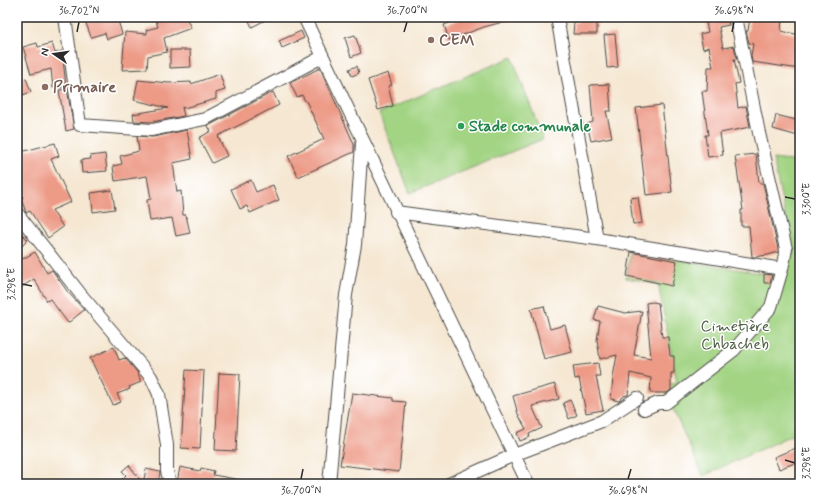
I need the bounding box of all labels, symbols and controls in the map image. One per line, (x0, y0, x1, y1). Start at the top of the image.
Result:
text: 36.702°N (59, 4, 99, 18)
text: 36.700°N (387, 4, 427, 18)
text: 36.698°N (715, 4, 754, 18)
place label: CEM (439, 30, 475, 51)
north arrow (34, 34, 74, 74)
marker: CEM (426, 35, 436, 45)
text: N (38, 47, 53, 57)
place label: Primaire (53, 77, 116, 98)
marker: Primaire (40, 82, 50, 92)
place label: Stade communale (469, 116, 592, 137)
marker: Stade communale (456, 121, 466, 131)
text: 3.300°E (800, 183, 814, 215)
text: 3.298°E (5, 268, 19, 300)
park label: Cimetière Chbacheb (700, 316, 770, 355)
text: 3.298°E (800, 447, 814, 479)
text: 36.700°N (281, 484, 321, 498)
text: 36.698°N (609, 484, 648, 498)

